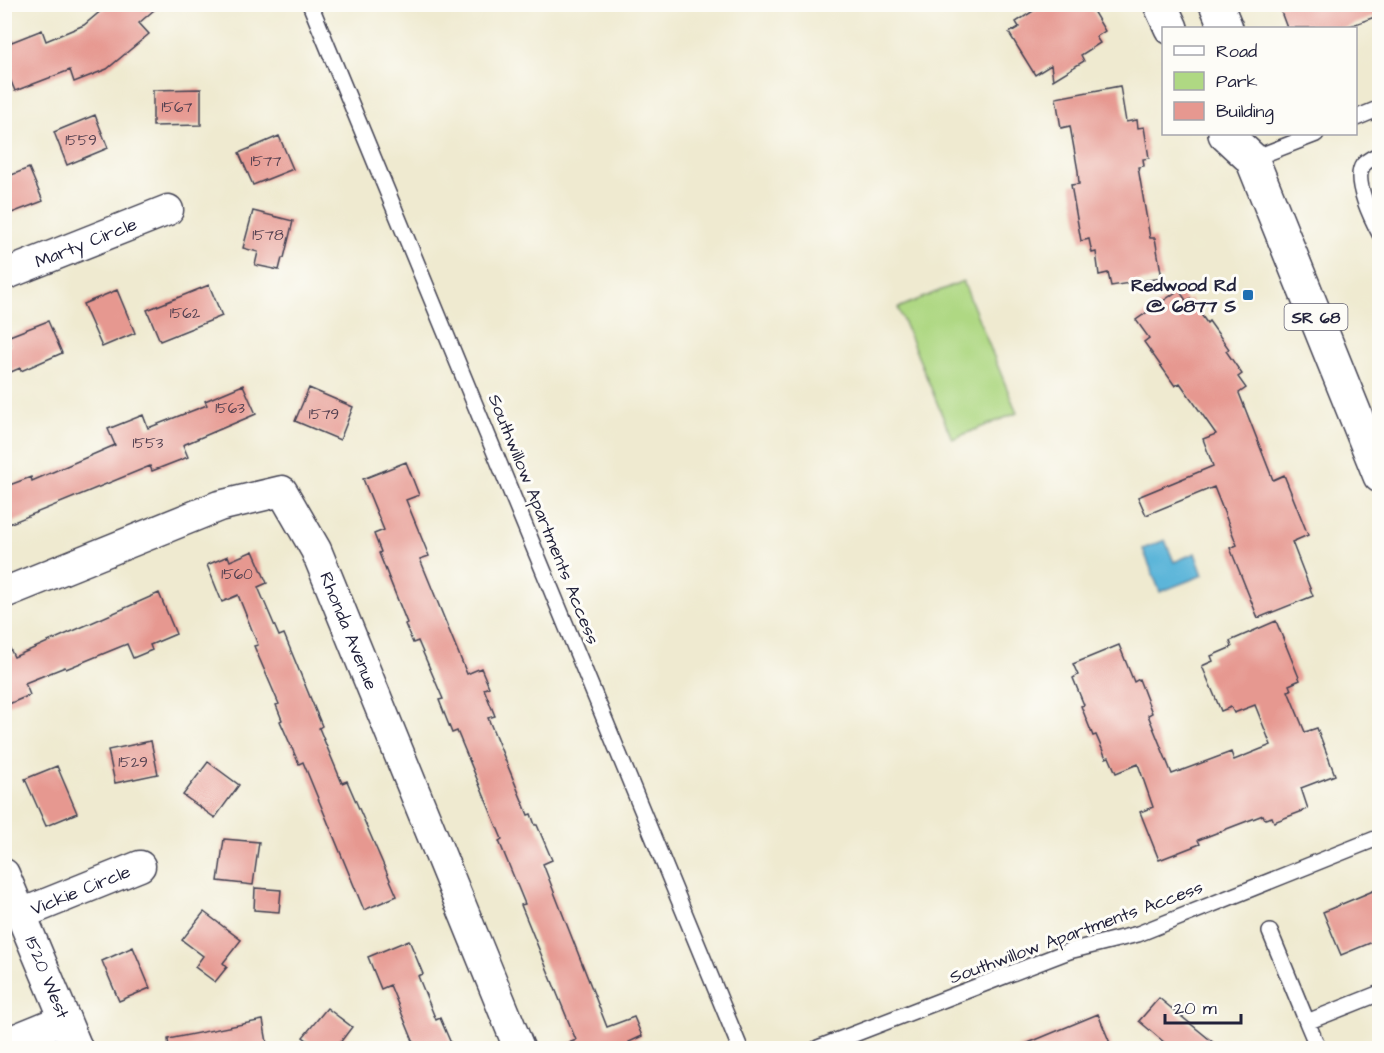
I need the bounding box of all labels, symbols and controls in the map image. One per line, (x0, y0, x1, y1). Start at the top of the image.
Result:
legend (1162, 27, 1357, 135)
text: Road (1216, 39, 1257, 64)
text: Park (1216, 69, 1258, 94)
house number: 1567 (161, 97, 193, 118)
text: Building (1216, 99, 1274, 125)
house number: 1559 (65, 130, 97, 151)
house number: 1577 (251, 151, 282, 172)
street label: Marty Circle (31, 211, 141, 275)
house number: 1578 (252, 225, 284, 246)
place label: Redwood Rd @ 6877 S (1131, 273, 1237, 319)
marker: Redwood Rd @ 6877 S (1241, 288, 1255, 302)
house number: 1562 (170, 303, 201, 324)
road number: SR 68 (1284, 304, 1348, 330)
street label: Southwillow Apartments Access (482, 390, 605, 648)
house number: 1563 (215, 398, 245, 419)
house number: 1579 (309, 404, 339, 425)
house number: 1553 (133, 433, 164, 454)
house number: 1560 (221, 564, 253, 585)
street label: Rhonda Avenue (313, 568, 384, 694)
house number: 1529 (118, 752, 148, 773)
street label: Vickie Circle (27, 859, 134, 922)
street label: Southwillow Apartments Access (946, 875, 1206, 990)
street label: 1520 West (19, 933, 75, 1023)
scale bar (1165, 987, 1242, 1025)
text: 20 m (1174, 996, 1217, 1021)

